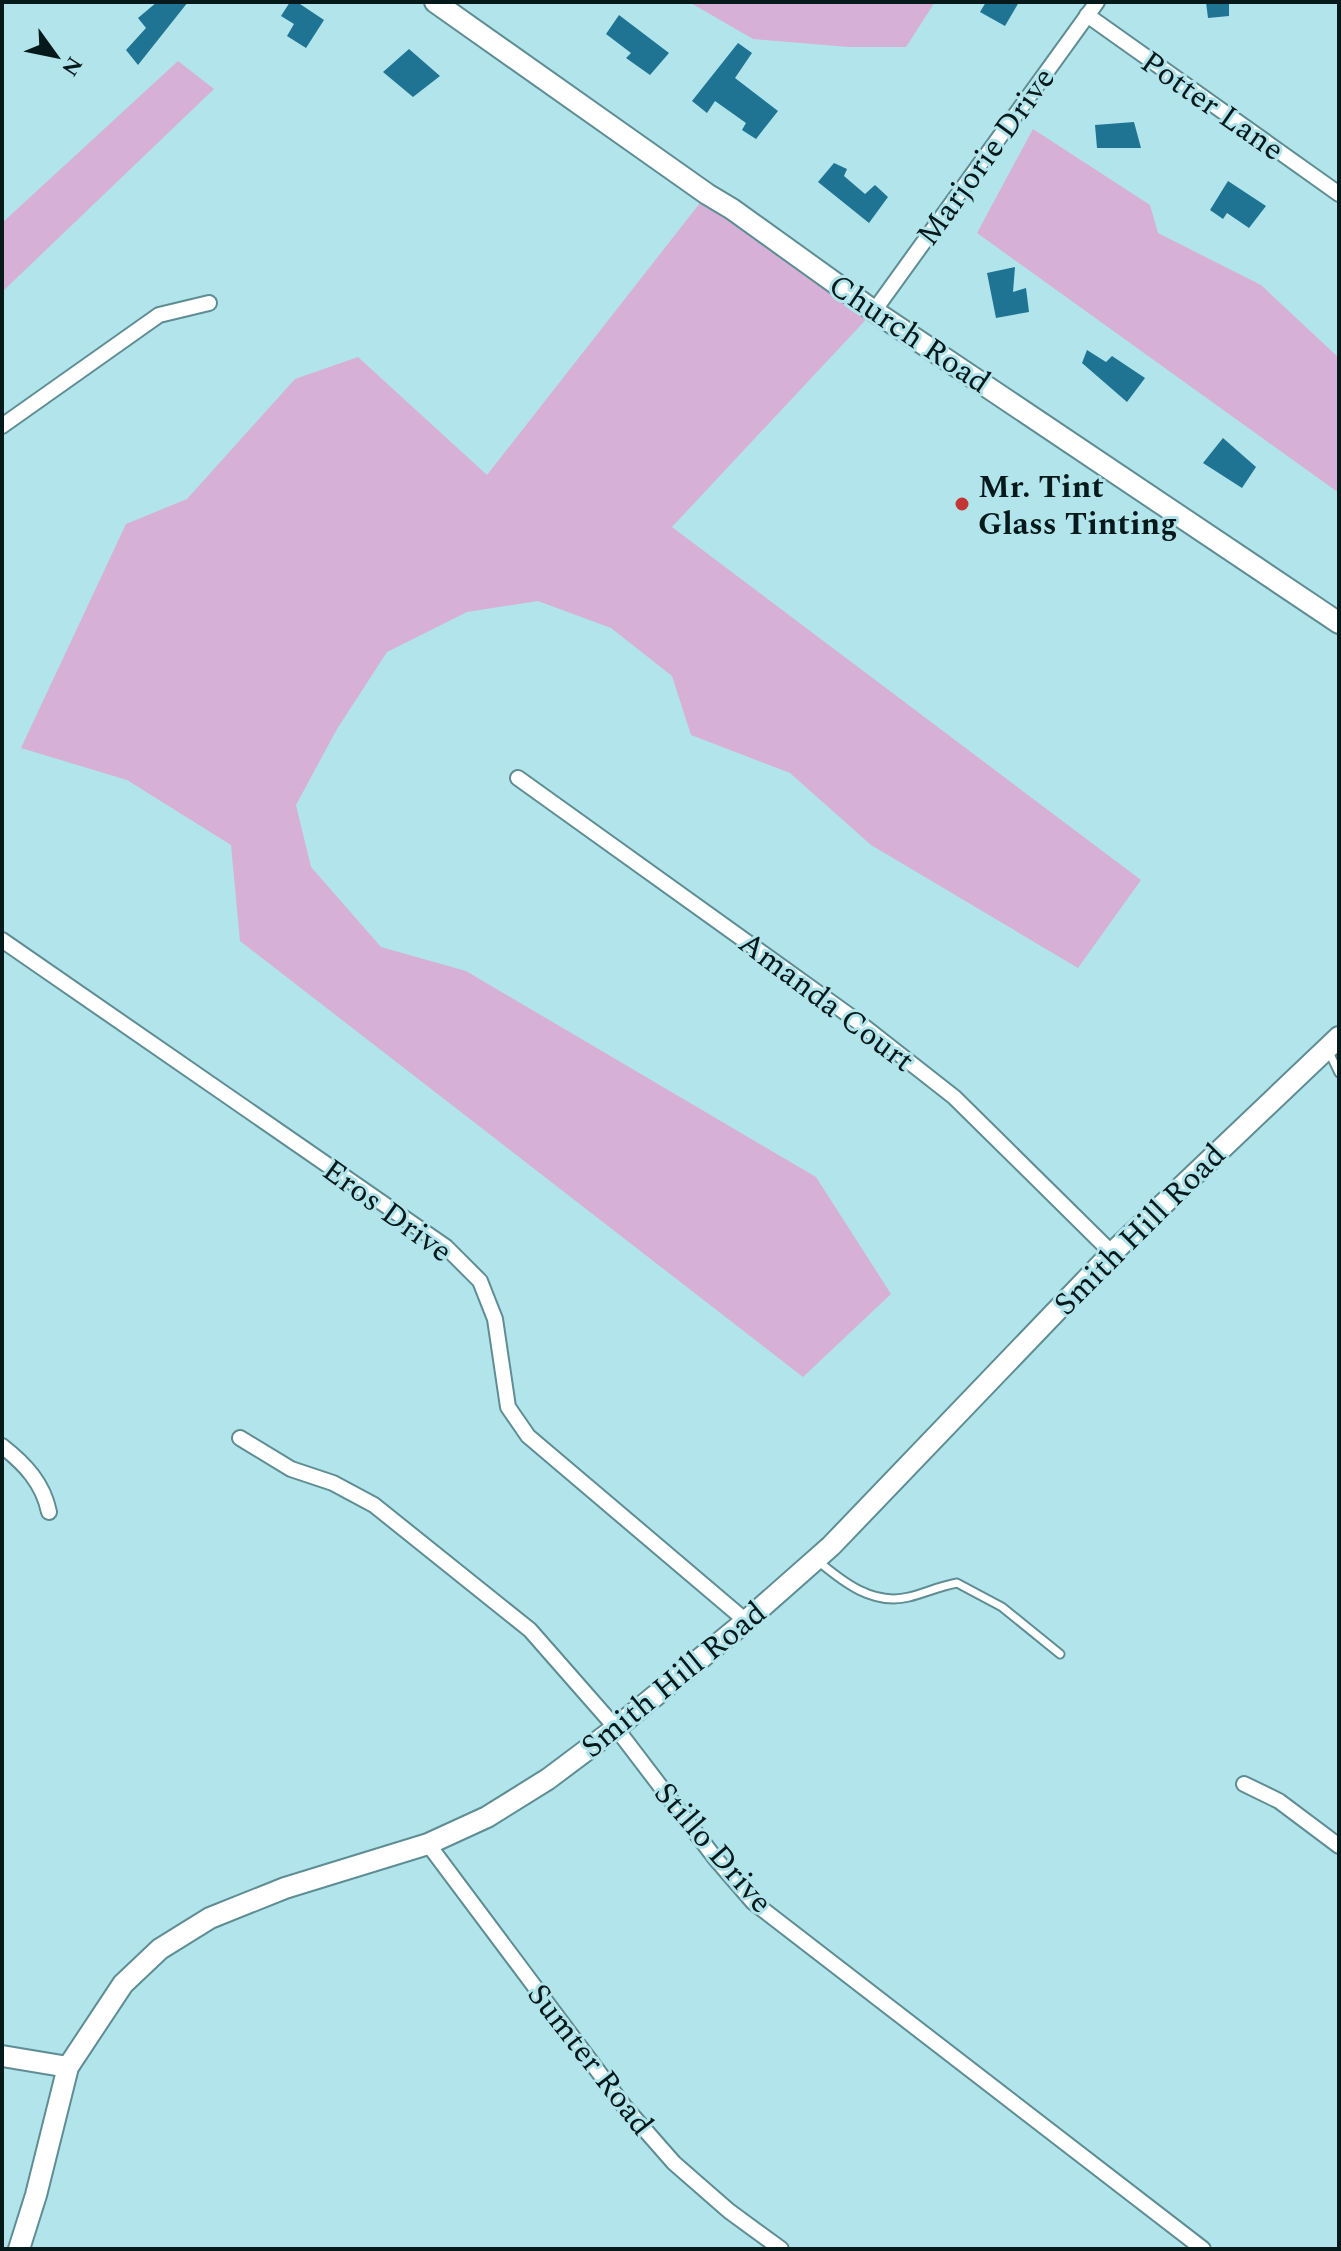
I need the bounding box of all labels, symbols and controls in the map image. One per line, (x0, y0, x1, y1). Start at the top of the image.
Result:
north arrow (16, 16, 96, 96)
street label: Potter Lane (1130, 39, 1294, 174)
text: N (53, 50, 90, 83)
street label: Marjorie Drive (904, 57, 1068, 257)
street label: Church Road (818, 262, 1000, 407)
place label: Mr. Tint Glass Tinting (978, 463, 1178, 549)
marker: Mr. Tint Glass Tinting (953, 495, 971, 513)
street label: Amanda Court (728, 920, 925, 1085)
street label: Smith Hill Road (1042, 1132, 1238, 1328)
street label: Eros Drive (312, 1147, 463, 1275)
street label: Smith Hill Road (570, 1590, 778, 1771)
street label: Stillo Drive (642, 1771, 784, 1925)
street label: Sumter Road (514, 1973, 665, 2147)

